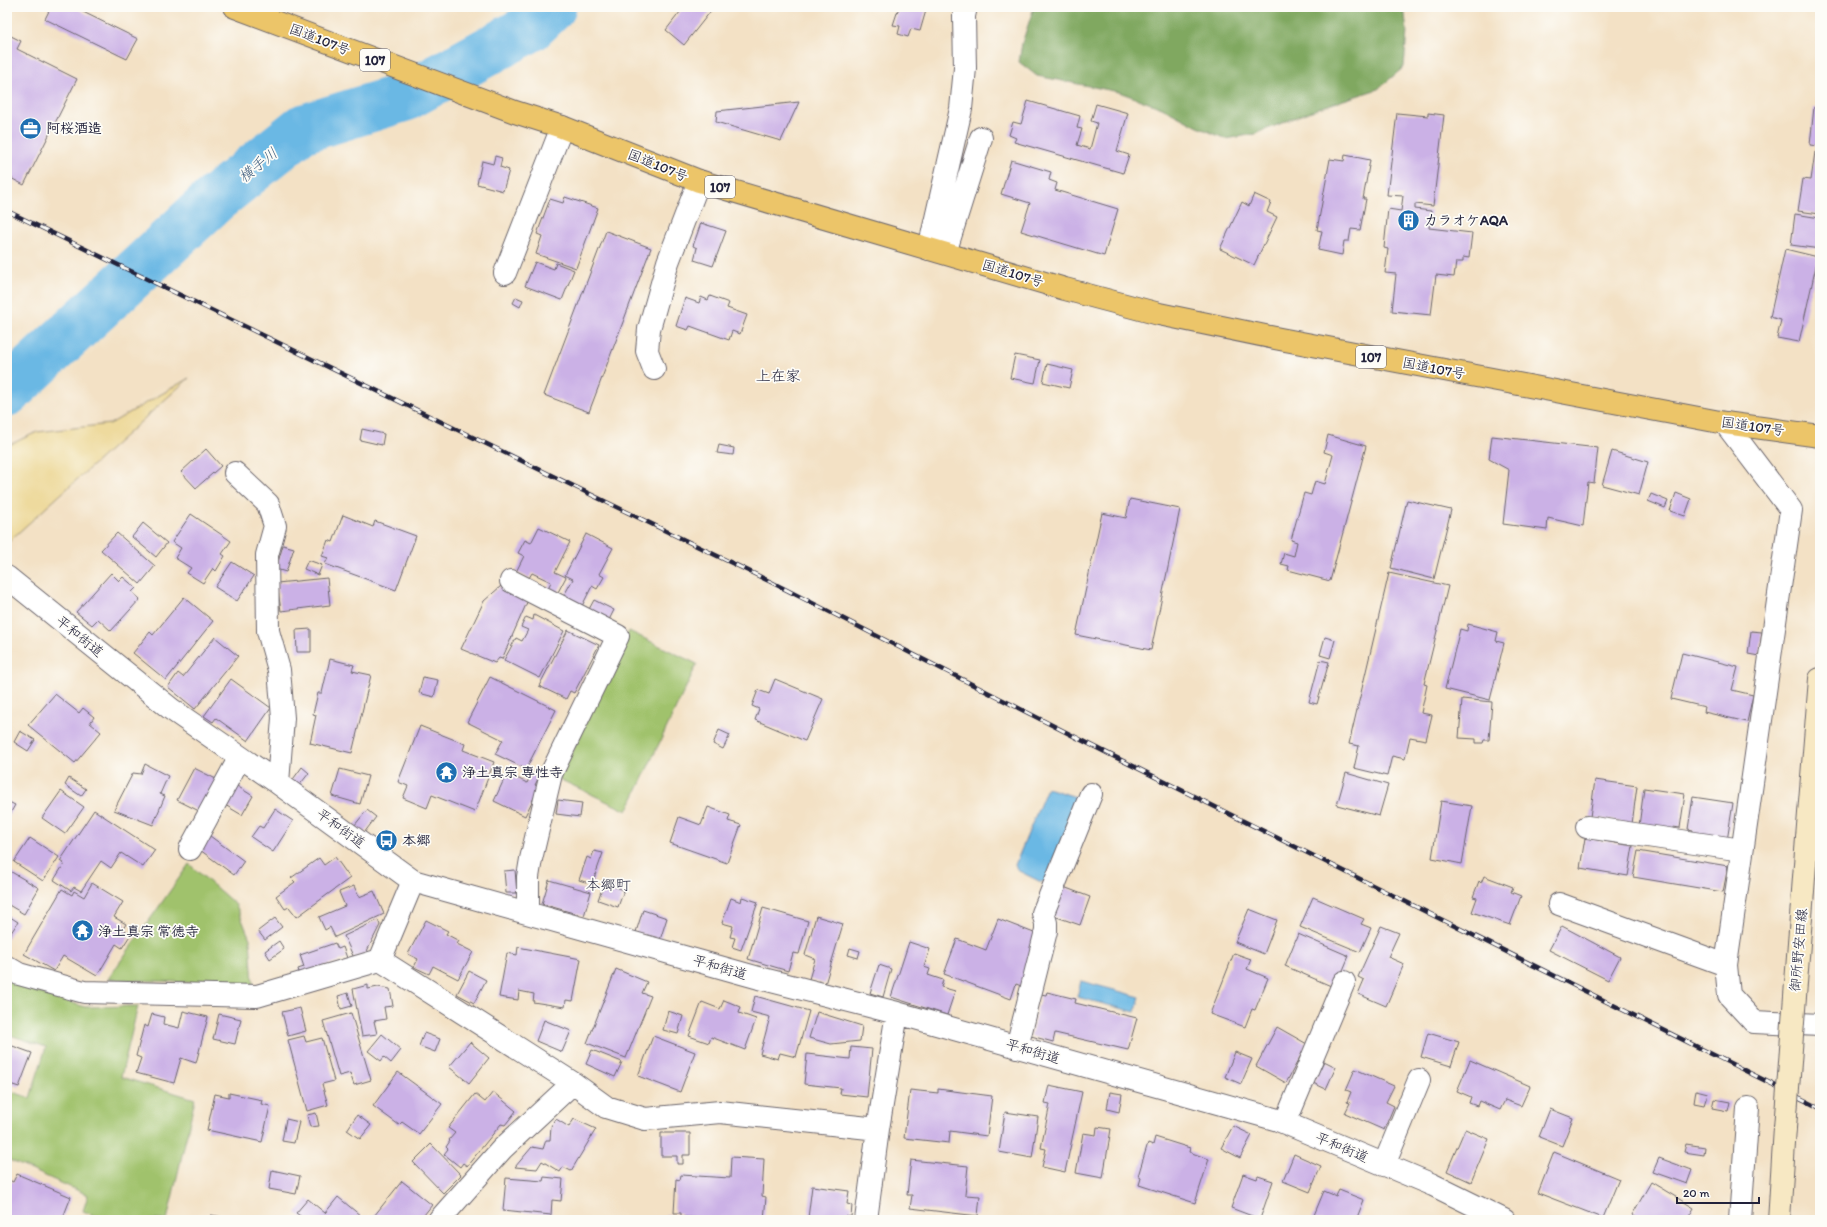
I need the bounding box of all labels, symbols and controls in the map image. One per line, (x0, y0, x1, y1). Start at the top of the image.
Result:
street label: 国道107号 (287, 20, 353, 59)
road number: 107 (360, 49, 390, 71)
office icon: 阿桜酒造 (17, 115, 43, 141)
place label: 阿桜酒造 (46, 120, 102, 137)
water label: 横手川 (235, 144, 281, 186)
street label: 国道107号 (625, 146, 691, 185)
road number: 107 (705, 176, 735, 198)
building icon: カラオケAQA (1396, 207, 1422, 233)
place label: カラオケAQA (1424, 212, 1509, 229)
street label: 国道107号 (980, 256, 1046, 291)
road number: 107 (1356, 346, 1386, 368)
street label: 国道107号 (1401, 354, 1467, 383)
district label: 上在家 (755, 367, 801, 385)
street label: 国道107号 (1720, 414, 1786, 439)
street label: 平和街道 (53, 612, 107, 661)
temple icon: 浄土真宗 専性寺 (433, 759, 459, 785)
place label: 浄土真宗 専性寺 (462, 764, 563, 781)
street label: 平和街道 (313, 805, 368, 852)
bus stop icon: 本郷 (374, 827, 400, 853)
place label: 本郷 (402, 832, 430, 849)
district label: 本郷町 (585, 876, 631, 894)
street label: 御所野安田線 (1786, 907, 1811, 993)
temple icon: 浄土真宗 常徳寺 (69, 918, 95, 944)
place label: 浄土真宗 常徳寺 (98, 923, 199, 940)
street label: 平和街道 (691, 952, 749, 983)
street label: 平和街道 (1004, 1036, 1062, 1067)
street label: 平和街道 (1313, 1129, 1371, 1166)
scale bar (1677, 1179, 1759, 1205)
text: 20 m (1683, 1186, 1710, 1200)

